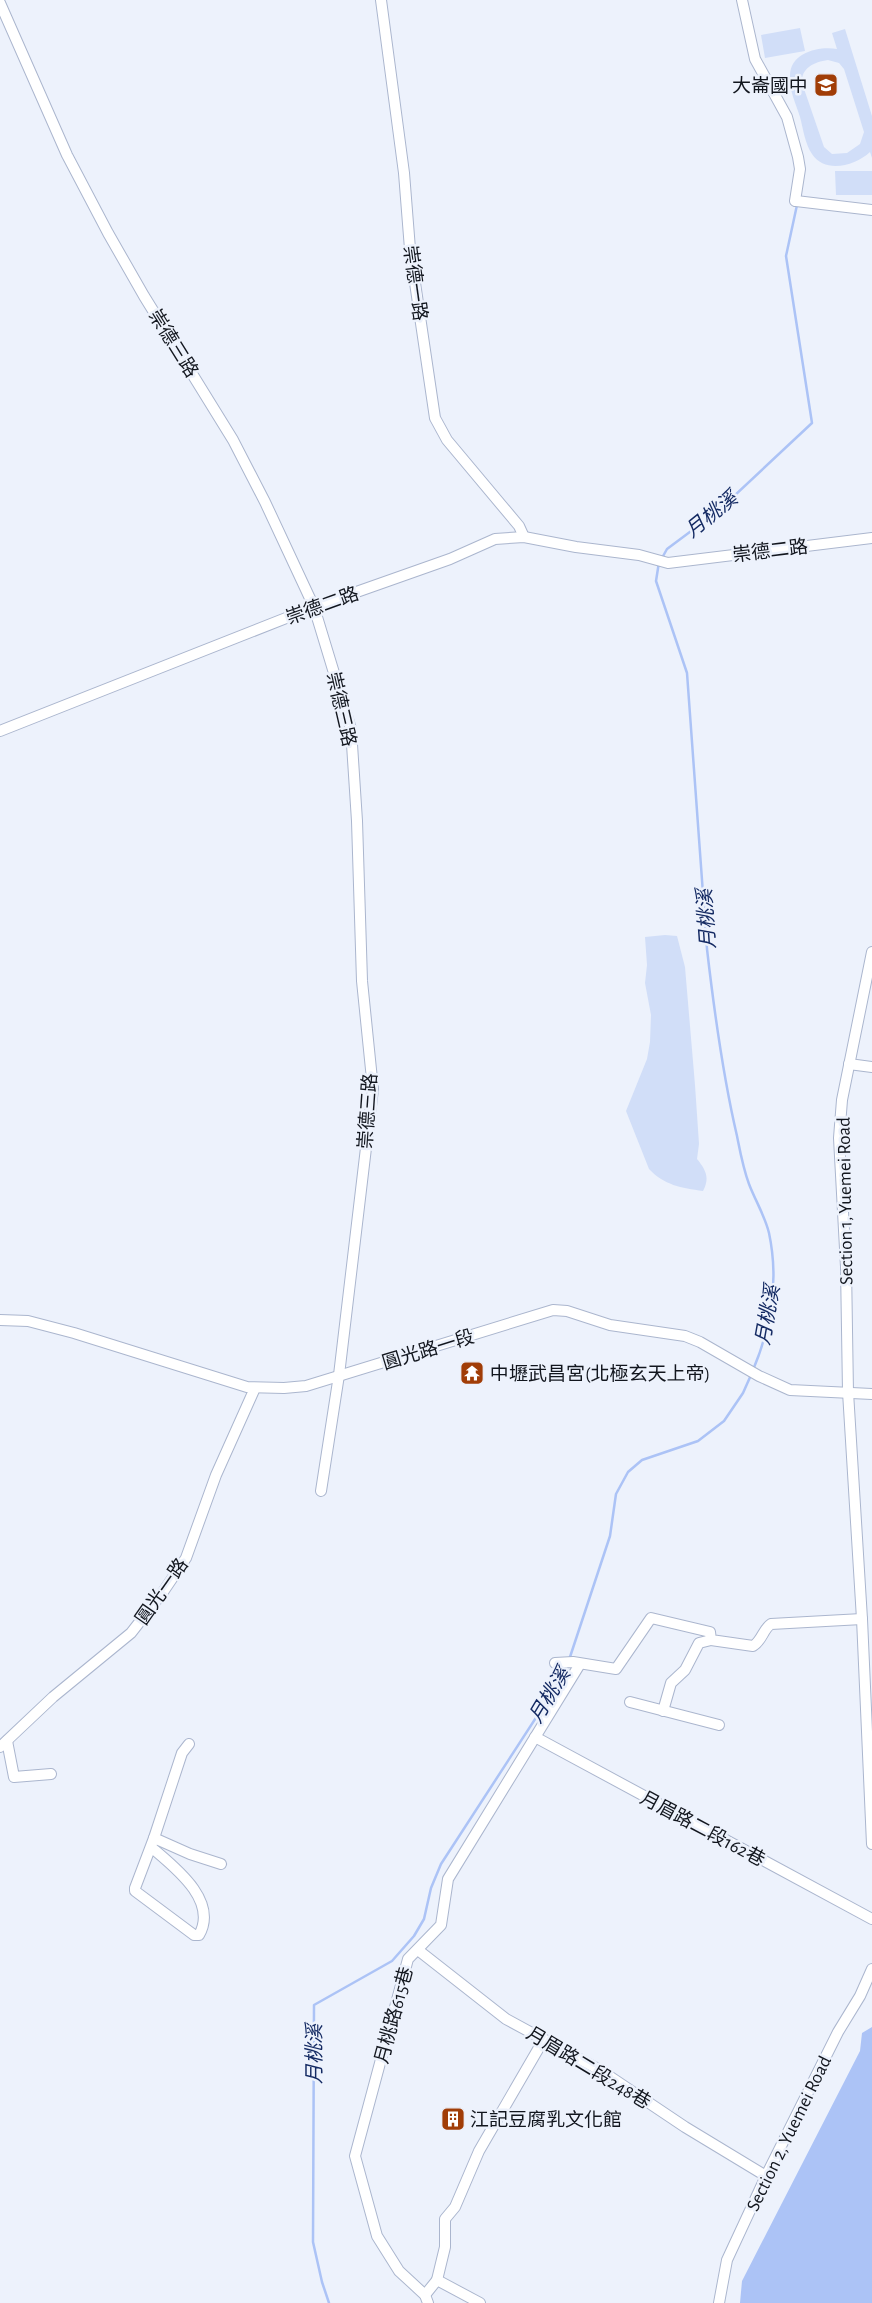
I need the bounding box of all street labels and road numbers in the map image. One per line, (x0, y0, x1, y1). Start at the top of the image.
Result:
street label: 崇德一路 (400, 244, 430, 322)
street label: 崇德三路 (145, 306, 202, 381)
street label: 崇德二路 (731, 536, 809, 566)
street label: 崇德二路 (283, 584, 361, 628)
street label: 崇德三路 (323, 670, 359, 749)
street label: 崇德三路 (355, 1072, 381, 1150)
street label: Section 1, Yuemei Road (835, 1117, 856, 1285)
street label: 圓光路一段 (380, 1326, 477, 1373)
street label: 圓光一路 (132, 1555, 192, 1628)
street label: 月眉路二段162巷 (637, 1787, 769, 1870)
street label: 月桃路615巷 (370, 1964, 416, 2066)
street label: 月眉路二段248巷 (523, 2022, 654, 2113)
street label: Section 2, Yuemei Road (743, 2053, 835, 2214)

